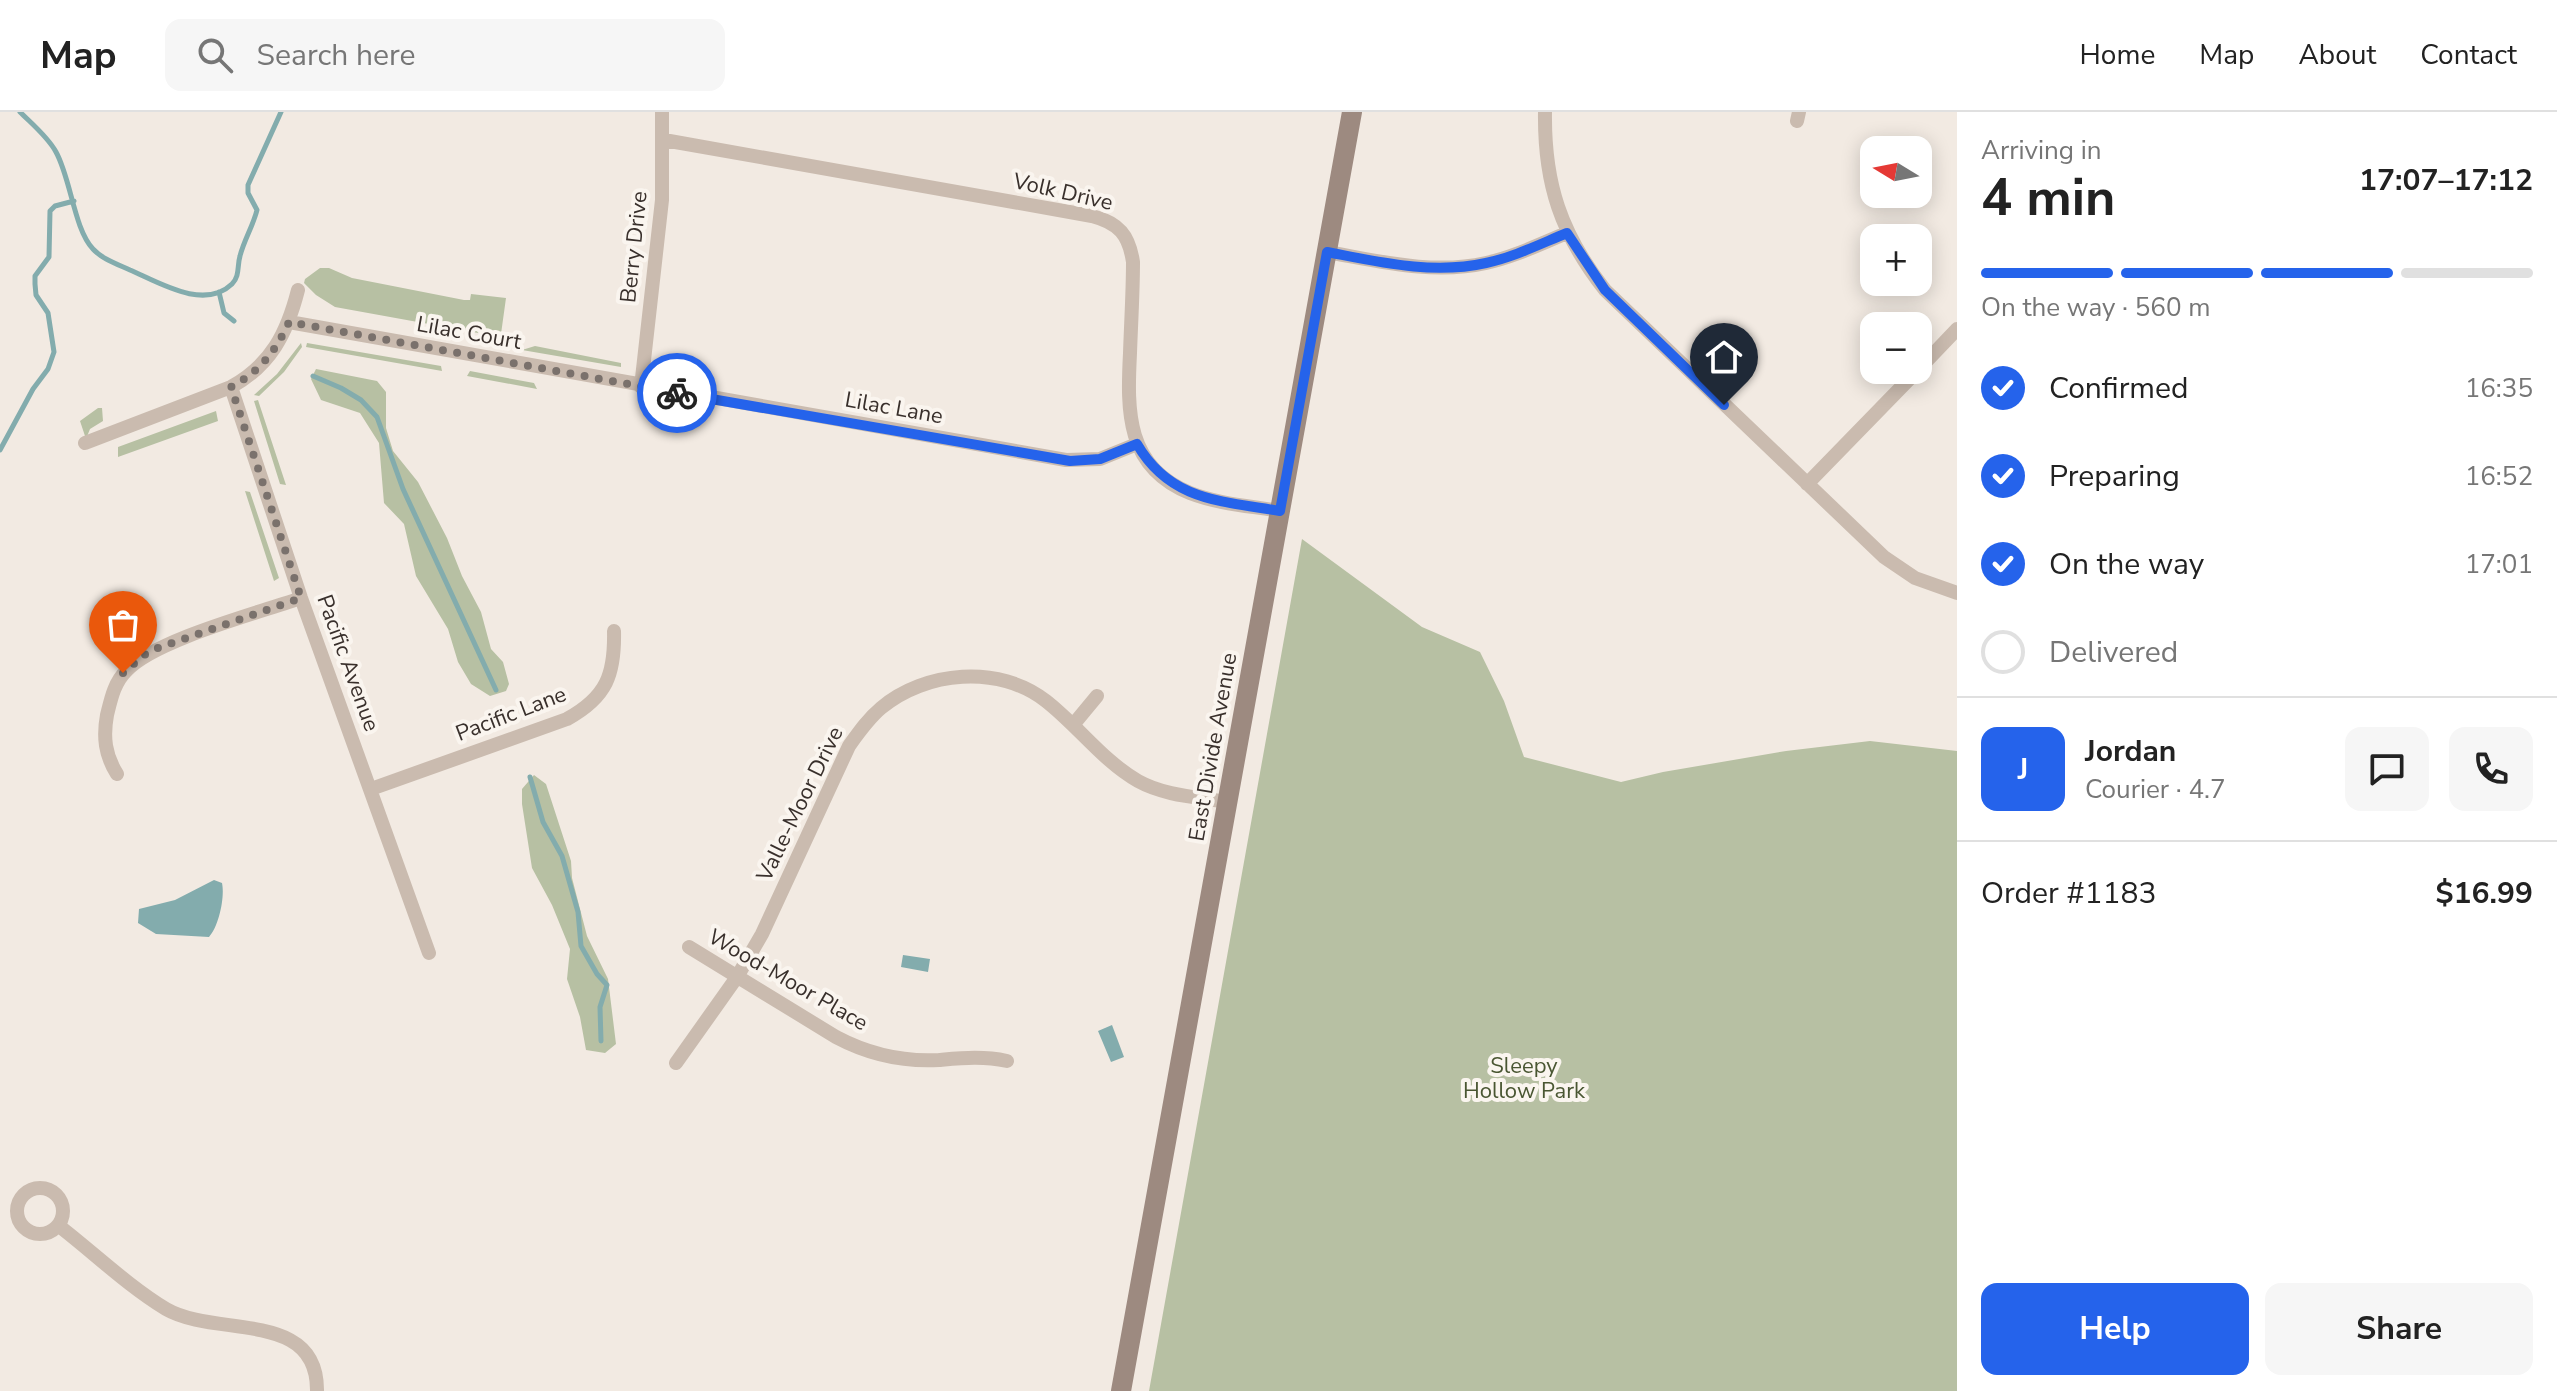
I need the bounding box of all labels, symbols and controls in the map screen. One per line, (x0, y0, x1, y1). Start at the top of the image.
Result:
search box (165, 19, 725, 91)
text: Map (40, 30, 117, 81)
icon: search (193, 33, 237, 77)
text: Search here (257, 35, 416, 76)
text: Home (2080, 36, 2155, 74)
text: Map (2199, 36, 2254, 74)
text: About (2298, 36, 2376, 74)
text: Contact (2420, 36, 2517, 74)
text: Arriving in (1981, 133, 2102, 168)
north arrow (1860, 136, 1932, 208)
map controls (1860, 136, 1932, 384)
text: 17:07–17:12 (2359, 160, 2533, 201)
text: 4 min (1981, 162, 2116, 233)
street label: Volk Drive (1009, 166, 1116, 218)
street label: Berry Drive (613, 190, 655, 304)
button: + (1860, 224, 1932, 296)
text: On the way · 560 m (1981, 290, 2210, 325)
street label: Lilac Court (414, 309, 524, 357)
button: − (1860, 312, 1932, 384)
pin (1690, 323, 1758, 405)
icon: home (1702, 335, 1746, 379)
courier (637, 353, 717, 433)
icon: check (1981, 366, 2025, 410)
text: Confirmed (2049, 368, 2189, 409)
icon: bike (655, 371, 699, 415)
text: 16:35 (2465, 371, 2533, 406)
street label: Lilac Lane (843, 385, 945, 431)
icon: check (1981, 454, 2025, 498)
text: Preparing (2049, 456, 2180, 497)
text: 16:52 (2465, 459, 2533, 494)
icon: check (1981, 542, 2025, 586)
text: On the way (2049, 544, 2204, 585)
text: 17:01 (2465, 547, 2533, 582)
pin (89, 591, 157, 673)
street label: Pacific Avenue (309, 591, 387, 735)
icon: bag (101, 603, 145, 647)
text: Delivered (2049, 632, 2178, 673)
street label: East Divide Avenue (1182, 650, 1244, 844)
street label: Pacific Lane (451, 679, 571, 749)
street label: Valle-Moor Drive (749, 722, 850, 887)
button: chat (2345, 727, 2429, 811)
button: phone (2449, 727, 2533, 811)
text: Jordan (2085, 731, 2176, 772)
text: J (2018, 749, 2028, 790)
text: Courier · 4.7 (2085, 772, 2226, 807)
text: Order #1183 (1981, 873, 2156, 914)
text: $16.99 (2436, 873, 2533, 914)
street label: Wood-Moor Place (703, 922, 873, 1038)
park label: Sleepy Hollow Park (1463, 1051, 1586, 1106)
button: Help (1981, 1283, 2249, 1375)
button: Share (2265, 1283, 2533, 1375)

